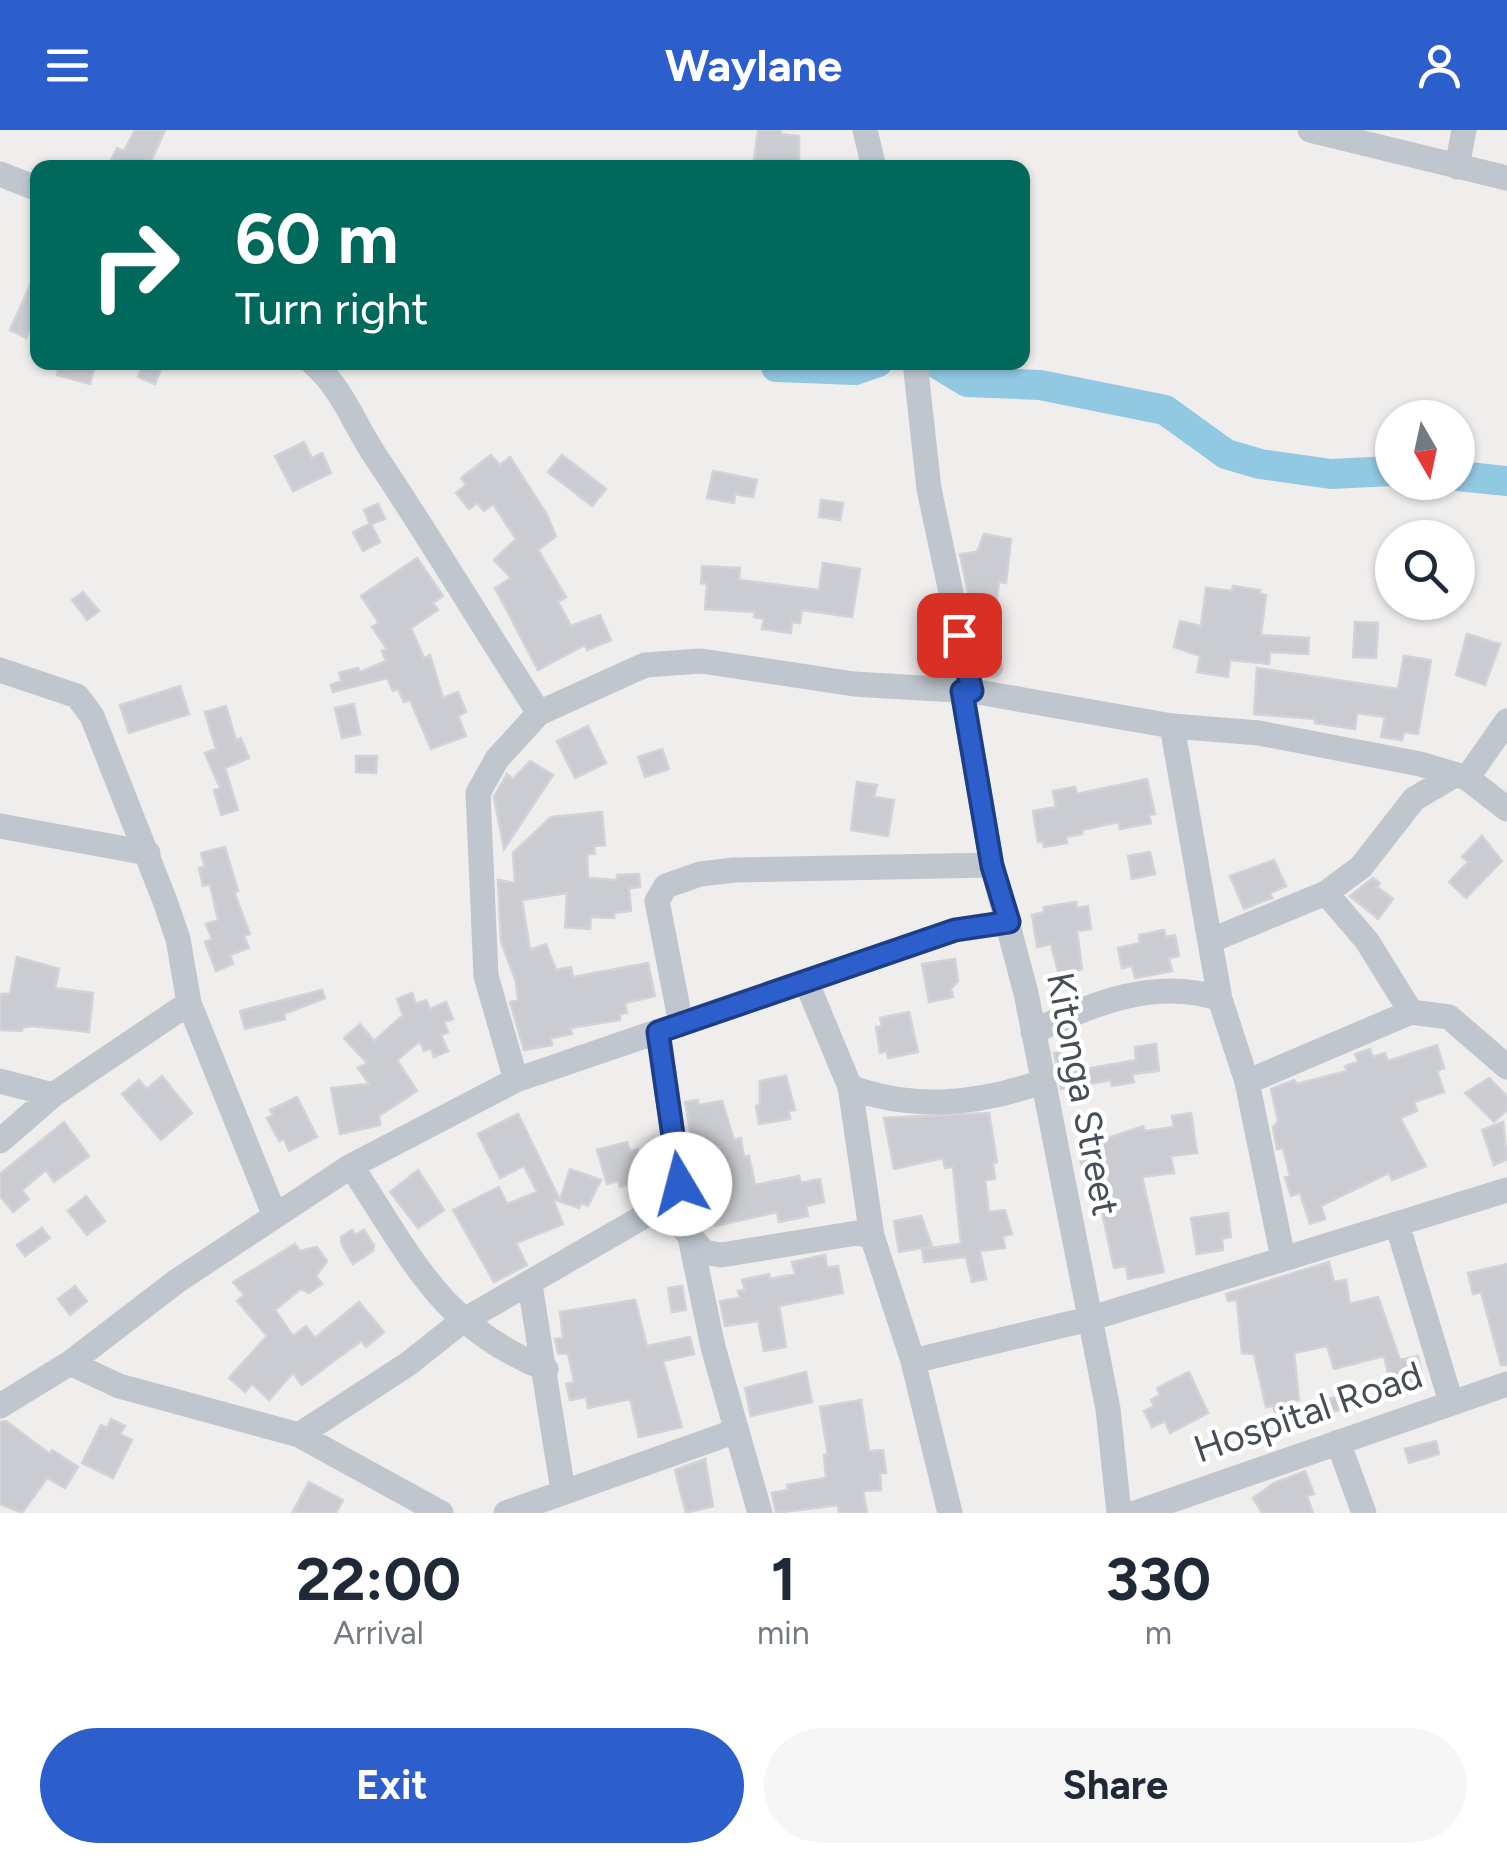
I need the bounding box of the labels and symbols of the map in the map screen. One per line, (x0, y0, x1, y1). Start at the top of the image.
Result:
north arrow (1375, 400, 1475, 500)
pin (917, 593, 1002, 678)
street label: Kitonga Street (1037, 968, 1129, 1220)
position arrow (628, 1132, 732, 1236)
street label: Hospital Road (1188, 1351, 1428, 1473)

